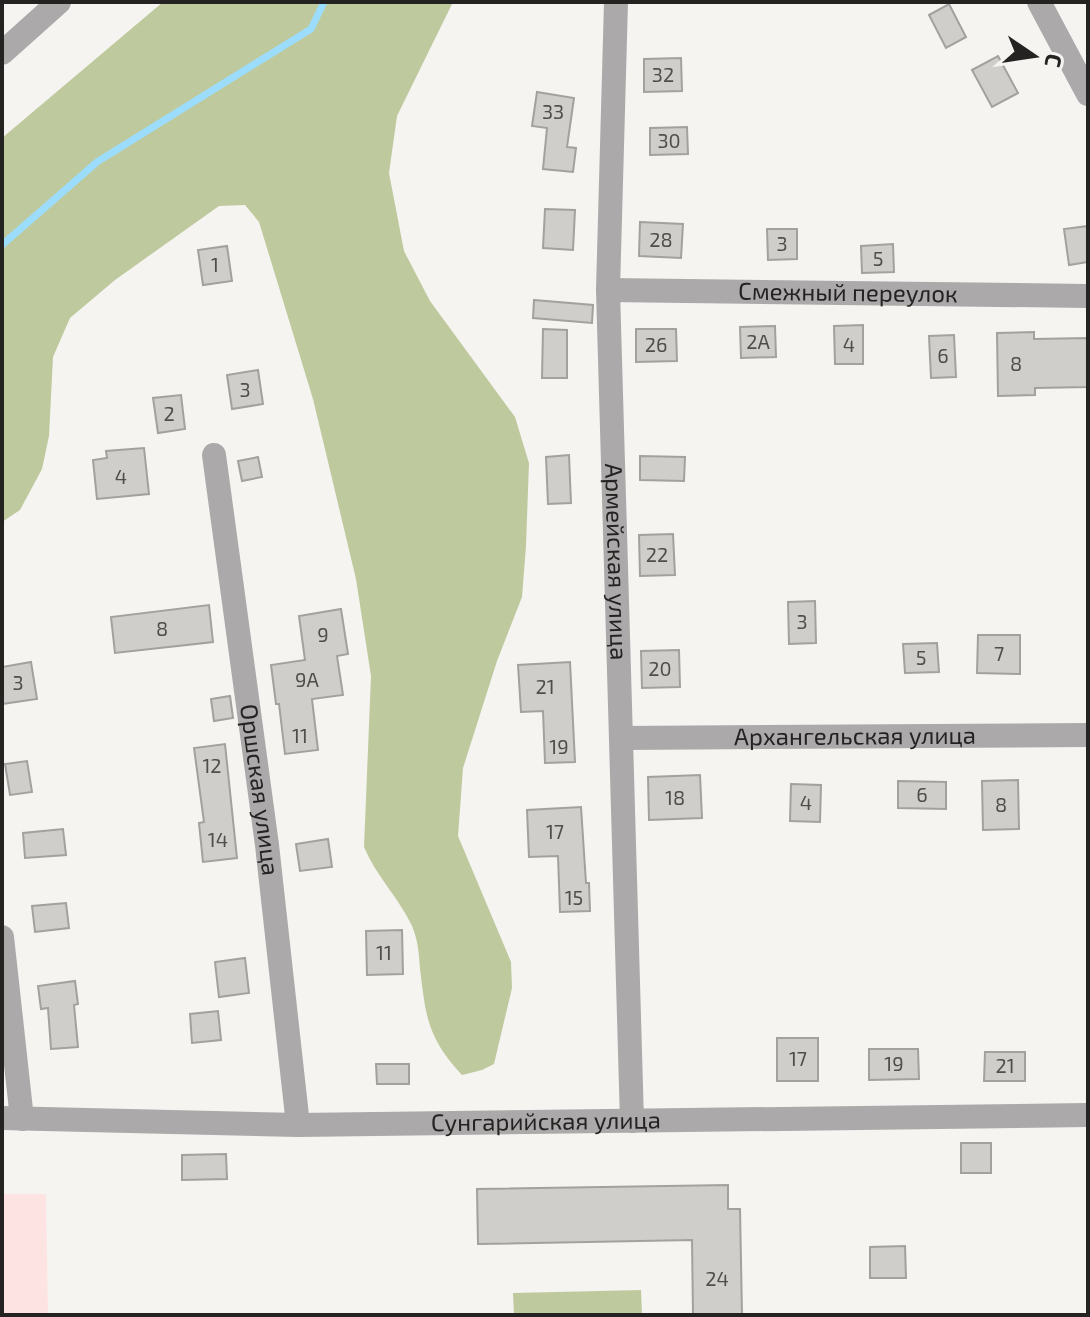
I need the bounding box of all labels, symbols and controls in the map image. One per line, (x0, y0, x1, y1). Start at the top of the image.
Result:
north arrow (994, 16, 1074, 96)
text: С (1040, 51, 1069, 70)
house number: 32 (652, 62, 674, 86)
house number: 33 (542, 99, 564, 123)
house number: 30 (657, 128, 681, 152)
house number: 28 (649, 227, 673, 251)
house number: 3 (776, 231, 788, 255)
house number: 5 (873, 246, 883, 270)
house number: 1 (211, 252, 219, 276)
street label: Смежный переулок (738, 276, 958, 308)
house number: 2А (746, 329, 770, 353)
house number: 26 (645, 332, 667, 356)
house number: 4 (843, 332, 855, 356)
house number: 6 (937, 343, 949, 367)
house number: 8 (1010, 351, 1022, 375)
house number: 3 (239, 377, 251, 401)
house number: 2 (163, 401, 175, 425)
street label: Армейская улица (600, 463, 635, 661)
house number: 4 (115, 464, 127, 488)
house number: 22 (646, 542, 668, 566)
house number: 3 (796, 609, 808, 633)
house number: 8 (156, 616, 168, 640)
house number: 9 (317, 622, 329, 646)
house number: 7 (994, 641, 1004, 665)
house number: 5 (916, 645, 926, 669)
house number: 20 (648, 656, 672, 680)
house number: 9А (295, 667, 319, 691)
house number: 3 (12, 670, 24, 694)
house number: 21 (535, 674, 555, 698)
street label: Оршская улица (235, 702, 286, 877)
street label: Архангельская улица (734, 720, 976, 750)
house number: 11 (292, 723, 308, 747)
house number: 19 (549, 734, 569, 758)
house number: 12 (202, 753, 222, 777)
house number: 6 (916, 782, 928, 806)
house number: 18 (665, 785, 685, 809)
house number: 4 (800, 790, 812, 814)
house number: 8 (995, 792, 1007, 816)
house number: 17 (546, 819, 564, 843)
house number: 14 (208, 827, 228, 851)
house number: 15 (565, 885, 583, 909)
house number: 11 (376, 940, 392, 964)
house number: 17 (789, 1046, 807, 1070)
house number: 19 (884, 1051, 904, 1075)
house number: 21 (995, 1053, 1015, 1077)
street label: Сунгарийская улица (431, 1104, 661, 1137)
house number: 24 (705, 1266, 729, 1290)

